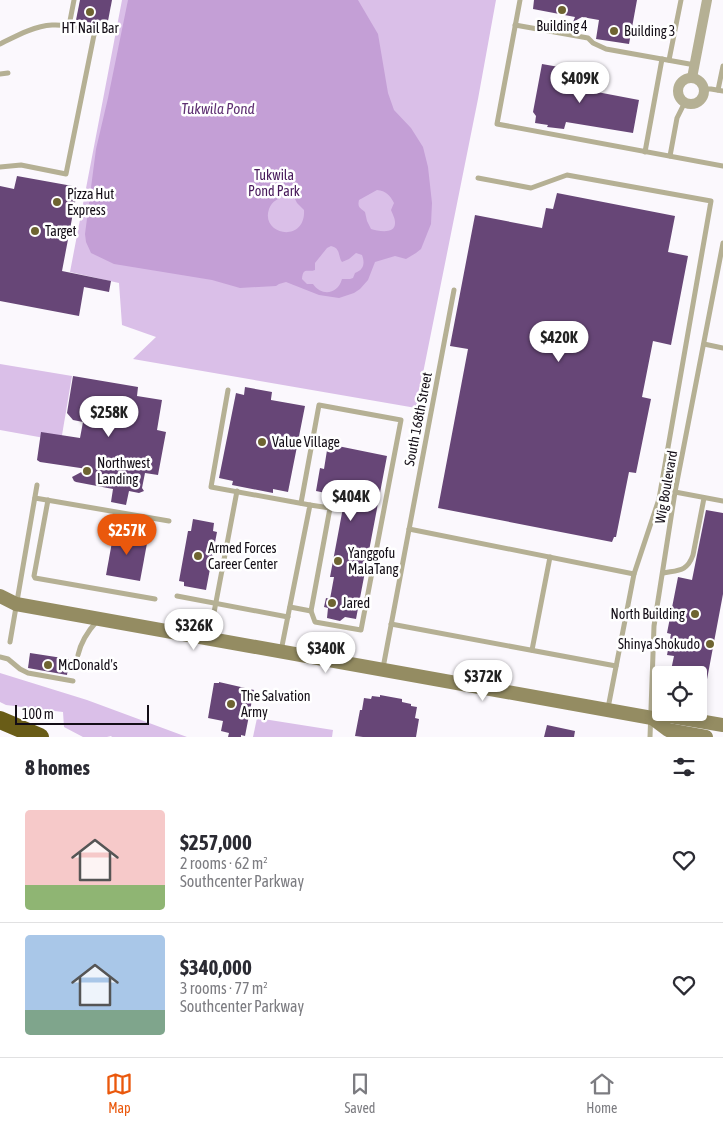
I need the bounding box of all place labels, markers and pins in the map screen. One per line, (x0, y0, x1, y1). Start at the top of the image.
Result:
marker: Building 4 (556, 4, 568, 16)
marker: HT Nail Bar (84, 6, 96, 18)
place label: Building 4 (536, 18, 588, 34)
place label: HT Nail Bar (61, 20, 119, 36)
place label: Building 3 (624, 23, 675, 39)
marker: Building 3 (608, 25, 620, 37)
pin: $409K (545, 62, 615, 104)
place label: Pizza Hut Express (67, 186, 114, 218)
marker: Pizza Hut Express (51, 196, 63, 208)
place label: Target (45, 223, 77, 239)
marker: Target (29, 225, 41, 237)
pin: $420K (524, 320, 594, 363)
pin: $258K (74, 396, 144, 438)
place label: Value Village (272, 434, 340, 450)
marker: Value Village (256, 436, 268, 448)
place label: Northwest Landing (97, 455, 150, 487)
marker: Northwest Landing (81, 465, 93, 477)
pin: $404K (316, 480, 386, 522)
pin: $257K (92, 514, 162, 556)
place label: Armed Forces Career Center (208, 540, 278, 572)
place label: Yanggofu MalaTang (348, 545, 399, 577)
marker: Armed Forces Career Center (192, 550, 204, 562)
marker: Yanggofu MalaTang (332, 555, 344, 567)
place label: Jared (342, 595, 370, 611)
marker: Jared (326, 597, 338, 609)
place label: North Building (611, 606, 685, 622)
pin: $326K (159, 608, 229, 651)
marker: North Building (689, 608, 701, 620)
pin: $340K (291, 632, 361, 674)
place label: Shinya Shokudo (618, 636, 700, 652)
marker: Shinya Shokudo (704, 638, 716, 650)
place label: McDonald's (58, 657, 118, 673)
marker: McDonald's (42, 659, 54, 671)
pin: $372K (448, 660, 518, 702)
place label: The Salvation Army (241, 688, 311, 720)
marker: The Salvation Army (225, 698, 237, 710)

